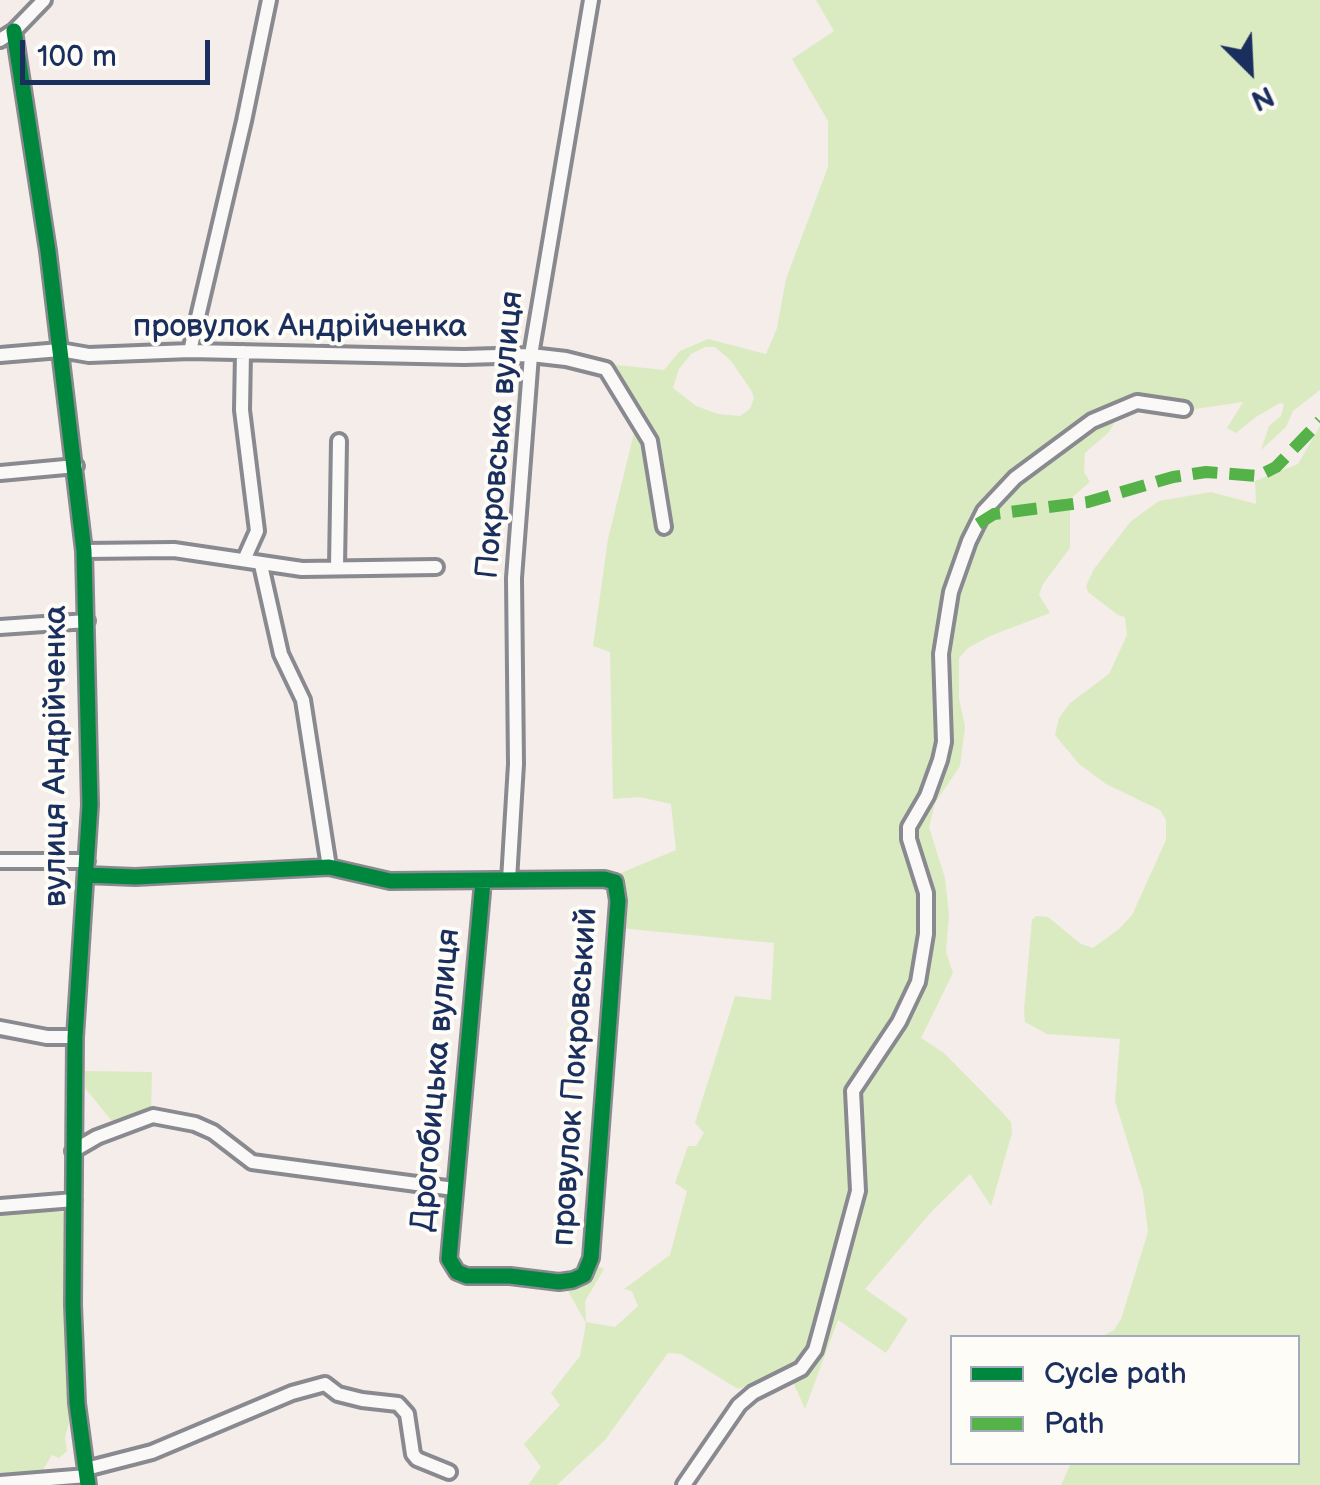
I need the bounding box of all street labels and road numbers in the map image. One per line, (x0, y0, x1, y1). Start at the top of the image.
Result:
street label: Покровська вулиця (469, 289, 533, 581)
street label: провулок Андрійченка (133, 309, 467, 347)
street label: вулиця Андрійченка (38, 605, 76, 907)
street label: провулок Покровський (545, 906, 607, 1248)
street label: Дрогобицька вулиця (405, 927, 469, 1233)

